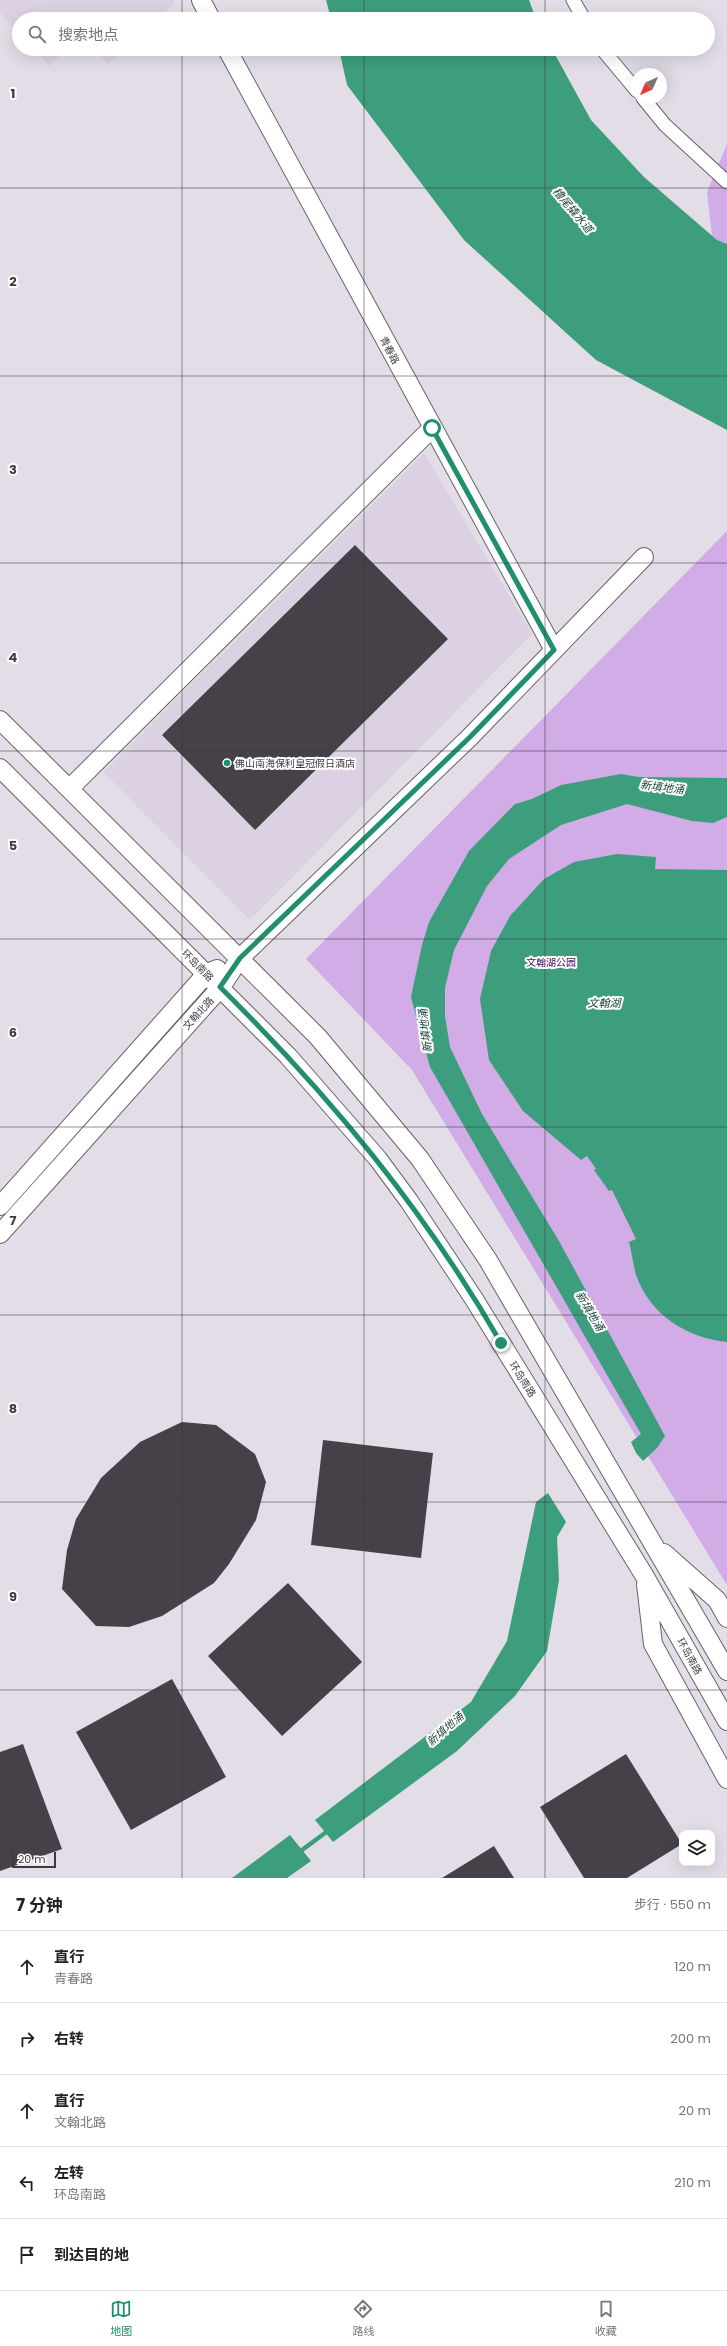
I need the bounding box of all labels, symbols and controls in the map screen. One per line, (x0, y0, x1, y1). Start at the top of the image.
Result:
search box (12, 12, 715, 56)
icon: search (26, 23, 48, 45)
text: 搜索地点 (58, 24, 118, 45)
north arrow (631, 68, 667, 104)
text: 1 (11, 84, 15, 103)
water label: 橹尾撬水道 (549, 184, 598, 238)
text: 2 (9, 272, 17, 291)
street label: 青春路 (376, 333, 403, 367)
route start (423, 419, 441, 437)
text: 3 (9, 460, 17, 479)
text: 4 (9, 648, 18, 667)
place label: 佛山南海保利皇冠假日酒店 (234, 756, 355, 771)
marker: 佛山南海保利皇冠假日酒店 (222, 758, 232, 768)
water label: 新填地涌 (639, 776, 687, 798)
text: 5 (9, 836, 17, 855)
street label: 环岛南路 (178, 946, 217, 985)
park label: 文翰湖公园 (526, 955, 576, 970)
street label: 文翰北路 (179, 993, 217, 1033)
water label: 文翰湖 (588, 995, 622, 1011)
water label: 新填地涌 (414, 1006, 436, 1054)
text: 6 (9, 1023, 17, 1042)
text: 7 (10, 1211, 17, 1230)
water label: 新填地涌 (572, 1288, 609, 1336)
route end (492, 1334, 510, 1352)
street label: 环岛南路 (506, 1358, 540, 1400)
text: 8 (9, 1399, 17, 1418)
text: 9 (9, 1587, 17, 1606)
street label: 环岛南路 (673, 1635, 706, 1677)
water label: 新填地涌 (423, 1707, 468, 1749)
map controls (679, 1830, 715, 1866)
button: layers (679, 1830, 715, 1866)
scale bar (12, 1850, 56, 1869)
text: 20 m (18, 1851, 46, 1867)
text: 7 分钟 (16, 1893, 63, 1917)
text: 步行 · 550 m (634, 1895, 711, 1914)
text: 直行 (54, 1946, 84, 1967)
icon: ahead (16, 1956, 38, 1978)
text: 120 m (674, 1957, 711, 1976)
text: 青春路 (54, 1969, 93, 1988)
icon: right (16, 2028, 38, 2050)
text: 右转 (54, 2028, 84, 2049)
text: 200 m (670, 2029, 711, 2048)
text: 直行 (54, 2090, 84, 2111)
icon: ahead (16, 2100, 38, 2122)
text: 20 m (678, 2101, 711, 2120)
text: 文翰北路 (54, 2113, 106, 2132)
text: 左转 (54, 2162, 84, 2183)
icon: left (16, 2172, 38, 2194)
text: 210 m (674, 2173, 711, 2192)
text: 环岛南路 (54, 2185, 106, 2204)
icon: arrive (16, 2244, 38, 2266)
text: 到达目的地 (54, 2244, 129, 2265)
tab: 地图 (110, 2298, 132, 2340)
tab: 路线 (352, 2298, 374, 2340)
tab: 收藏 (595, 2298, 617, 2340)

